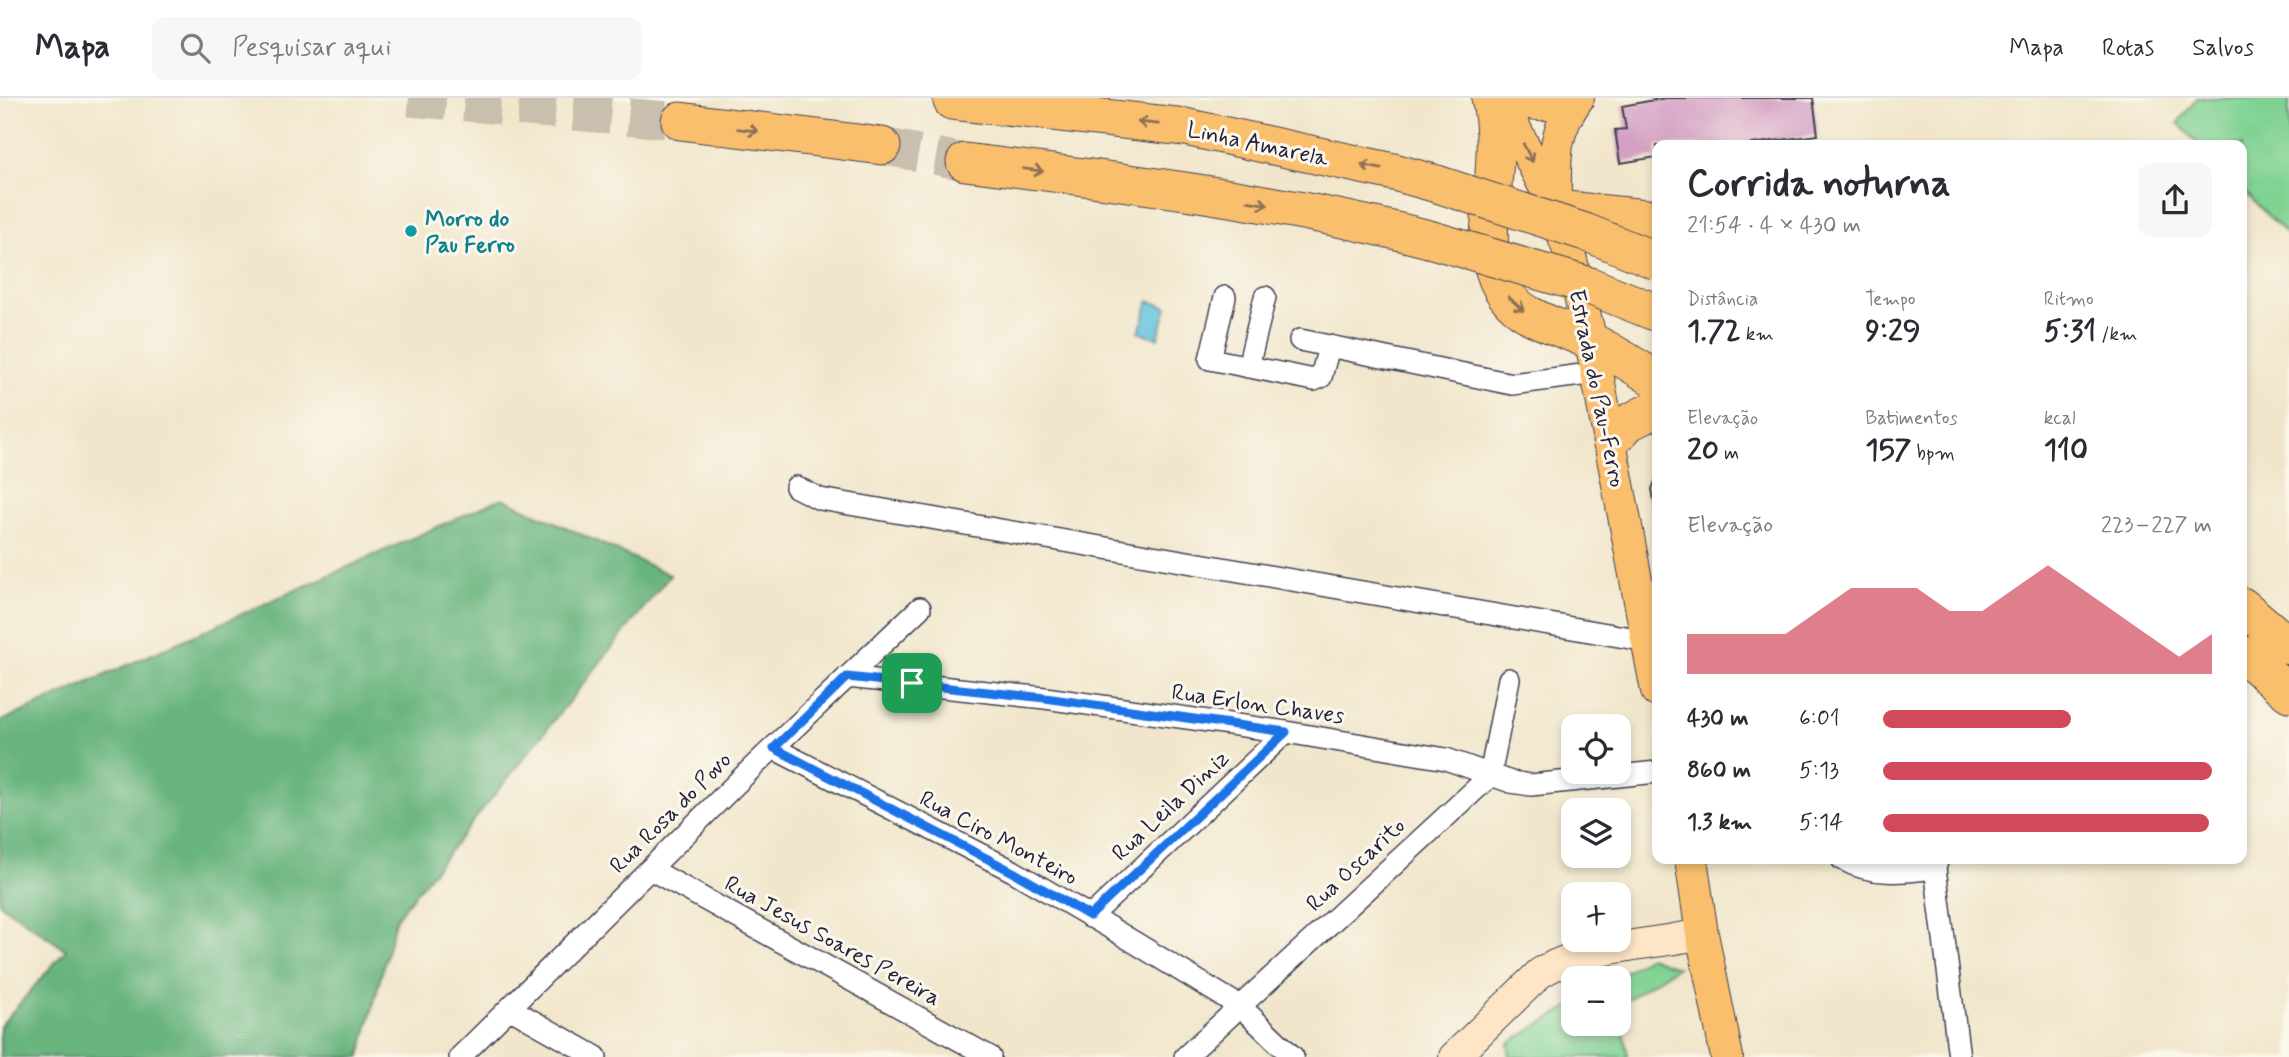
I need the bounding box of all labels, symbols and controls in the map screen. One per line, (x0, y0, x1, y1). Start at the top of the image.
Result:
search box (152, 17, 642, 80)
text: Mapa (35, 26, 110, 70)
icon: search (176, 29, 214, 67)
text: Pesquisar aqui (232, 31, 391, 65)
text: Mapa (2009, 33, 2064, 64)
text: Rotas (2102, 33, 2154, 64)
text: Salvos (2192, 33, 2254, 64)
street label: Linha Amarela (1184, 115, 1331, 175)
one-way arrow (1137, 117, 1159, 130)
one-way arrow (736, 123, 759, 136)
one-way arrow (1521, 142, 1535, 163)
one-way arrow (1360, 159, 1383, 173)
text: Corrida noturna (1687, 160, 1951, 209)
button: share (2138, 163, 2212, 237)
one-way arrow (1021, 164, 1044, 177)
one-way arrow (1246, 197, 1269, 210)
place label: Morro do Pau Ferro (425, 205, 515, 261)
text: 21:54 · 4 × 430 m (1687, 211, 1861, 241)
marker: Morro do Pau Ferro (403, 223, 419, 239)
street label: Estrada do Pau-Ferro (1560, 287, 1632, 490)
text: Distância (1687, 287, 1758, 312)
text: Tempo (1865, 287, 1916, 312)
text: Ritmo (2044, 287, 2094, 312)
one-way arrow (1507, 296, 1525, 312)
text: 1.72 (1687, 312, 1741, 351)
text: 9:29 (1865, 312, 1921, 351)
text: 5:31 (2044, 312, 2096, 351)
text: km (1741, 322, 1774, 347)
text: /km (2096, 322, 2137, 347)
text: Elevação (1687, 406, 1758, 431)
text: Batimentos (1865, 406, 1958, 431)
text: kcal (2044, 406, 2076, 431)
text: 20 (1687, 431, 1719, 470)
text: 157 (1865, 431, 1911, 470)
text: 110 (2044, 431, 2088, 470)
text: m (1719, 441, 1739, 466)
text: bpm (1911, 441, 1955, 466)
text: Elevação (1687, 511, 1773, 541)
text: 223–227 m (2101, 511, 2212, 541)
pin (882, 653, 942, 713)
icon: arrive (893, 664, 931, 702)
street label: Rua Erlon Chaves (1169, 678, 1346, 732)
text: 430 m (1687, 704, 1748, 734)
text: 6:01 (1799, 704, 1840, 734)
map controls (1561, 714, 1631, 1036)
button: locate (1561, 714, 1631, 784)
street label: Rua Leila Diniz (1106, 744, 1236, 869)
street label: Rua Rosa do Povo (604, 746, 739, 881)
text: 860 m (1687, 756, 1751, 786)
text: 5:13 (1799, 756, 1839, 786)
street label: Rua Ciro Monteiro (914, 784, 1082, 893)
button: layers (1561, 798, 1631, 868)
text: 1.3 km (1687, 808, 1752, 838)
text: 5:14 (1799, 808, 1843, 838)
street label: Rua Oscarito (1300, 812, 1412, 919)
street label: Rua Jesus Soares Pereira (719, 870, 946, 1014)
button: + (1561, 882, 1631, 952)
button: − (1561, 966, 1631, 1036)

